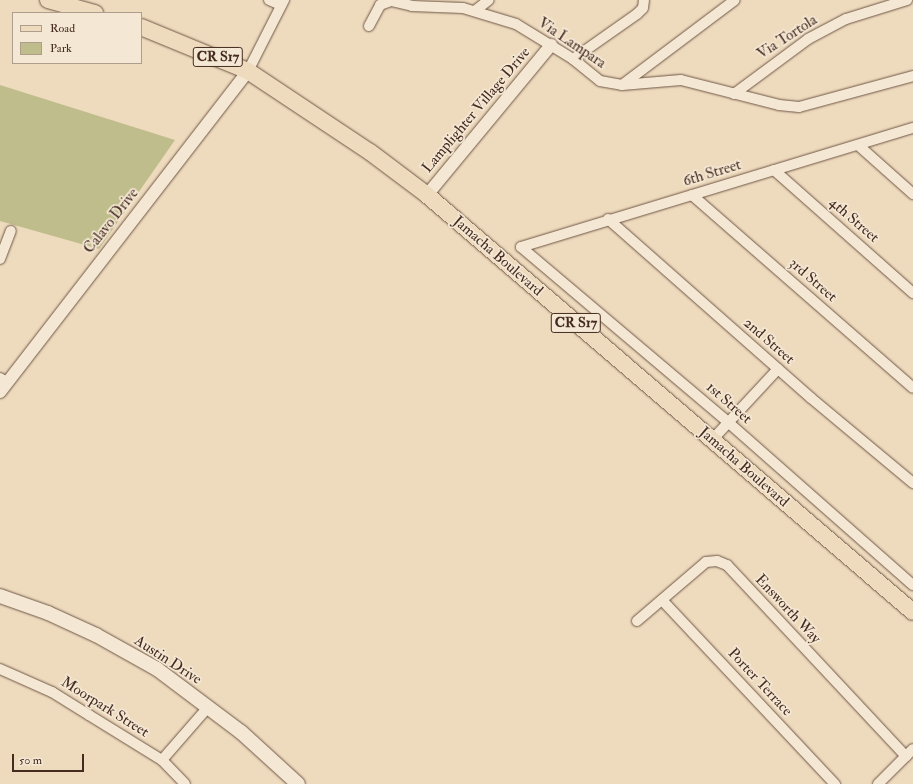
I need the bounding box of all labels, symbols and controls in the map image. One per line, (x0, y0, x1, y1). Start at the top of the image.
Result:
street label: Via Tortola (754, 11, 820, 63)
legend (12, 12, 142, 64)
street label: Via Lampara (535, 14, 609, 72)
text: Road (50, 21, 75, 36)
text: Park (50, 41, 72, 56)
street label: Lamplighter Village Drive (418, 43, 534, 177)
road number: CR S17 (192, 45, 244, 69)
street label: 6th Street (681, 156, 743, 190)
street label: Calavo Drive (80, 185, 142, 257)
street label: 4th Street (825, 193, 883, 247)
street label: Jamacha Boulevard (449, 212, 547, 300)
street label: 3rd Street (785, 254, 841, 306)
road number: CR S17 (550, 311, 602, 335)
street label: 2nd Street (740, 314, 798, 368)
street label: 1st Street (702, 378, 756, 428)
street label: Jamacha Boulevard (695, 423, 793, 511)
street label: Ensworth Way (751, 571, 825, 647)
street label: Austin Drive (131, 632, 205, 688)
street label: Porter Terrace (724, 644, 796, 720)
street label: Moorpark Street (58, 673, 152, 741)
scale bar (14, 746, 86, 772)
text: 50 m (19, 753, 42, 768)

